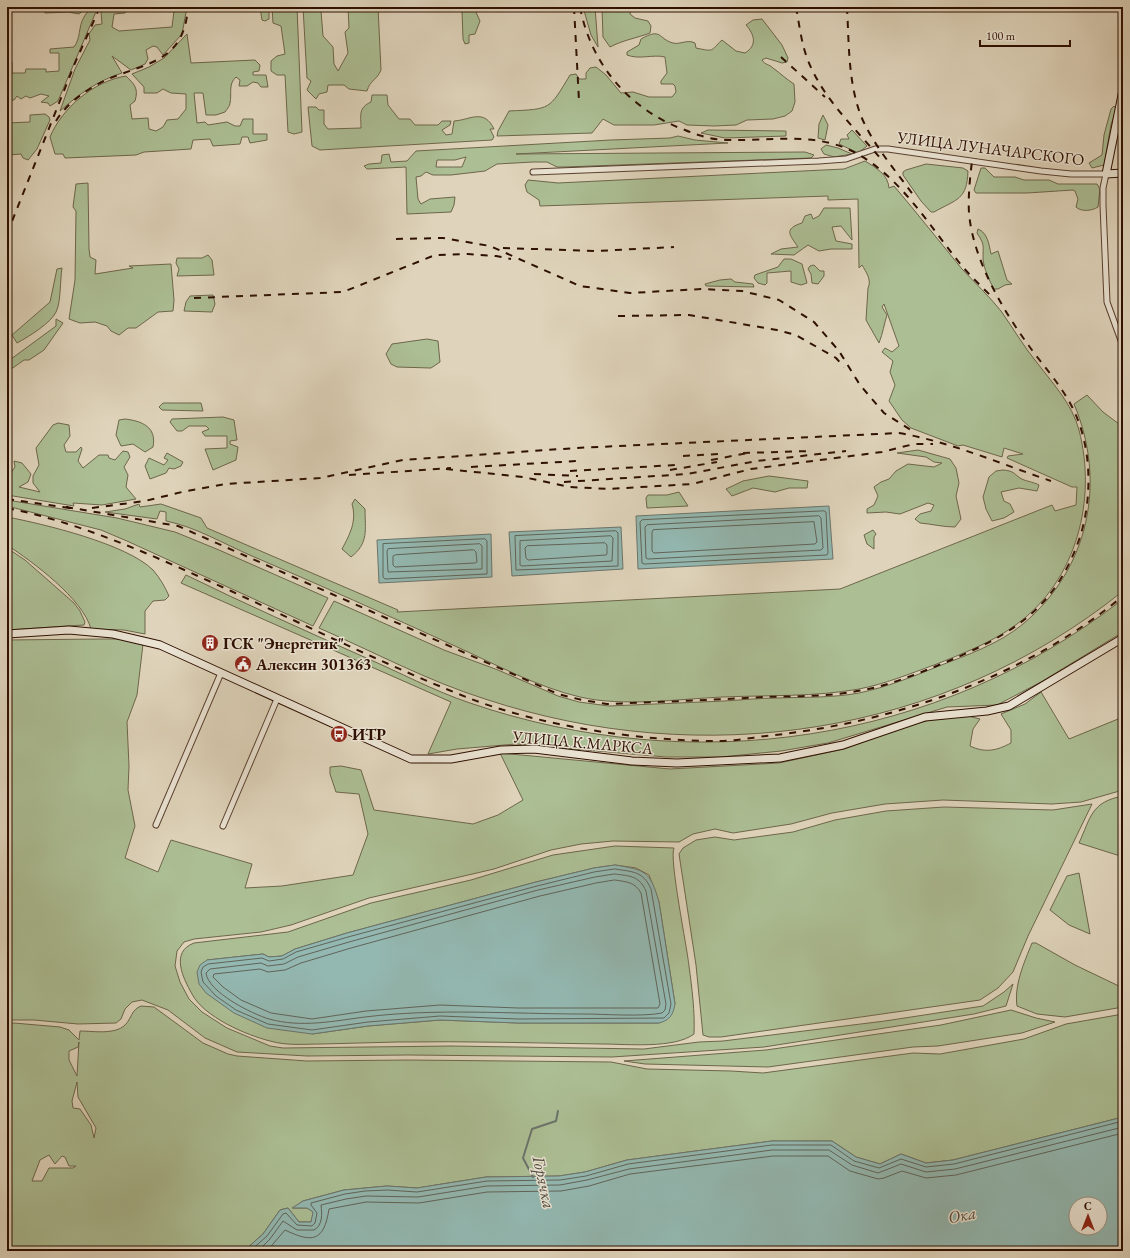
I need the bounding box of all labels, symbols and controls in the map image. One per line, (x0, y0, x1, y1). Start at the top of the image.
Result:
scale bar (980, 22, 1070, 48)
text: 100 m (986, 28, 1016, 44)
street label: УЛИЦА ЛУНАЧАРСКОГО (895, 126, 1086, 170)
building icon: ГСК "Энергетик" (200, 633, 220, 653)
place label: ГСК "Энергетик" (223, 633, 344, 654)
public building icon: Алексин 301363 (233, 654, 253, 674)
place label: Алексин 301363 (255, 654, 371, 675)
bus stop icon: ИТР (329, 724, 349, 744)
place label: ИТР (352, 724, 386, 745)
street label: УЛИЦА К.МАРКСА (511, 726, 655, 759)
water label: Горячка (527, 1153, 560, 1210)
north arrow (1068, 1196, 1108, 1236)
text: С (1084, 1199, 1092, 1213)
water label: Ока (946, 1202, 978, 1228)

